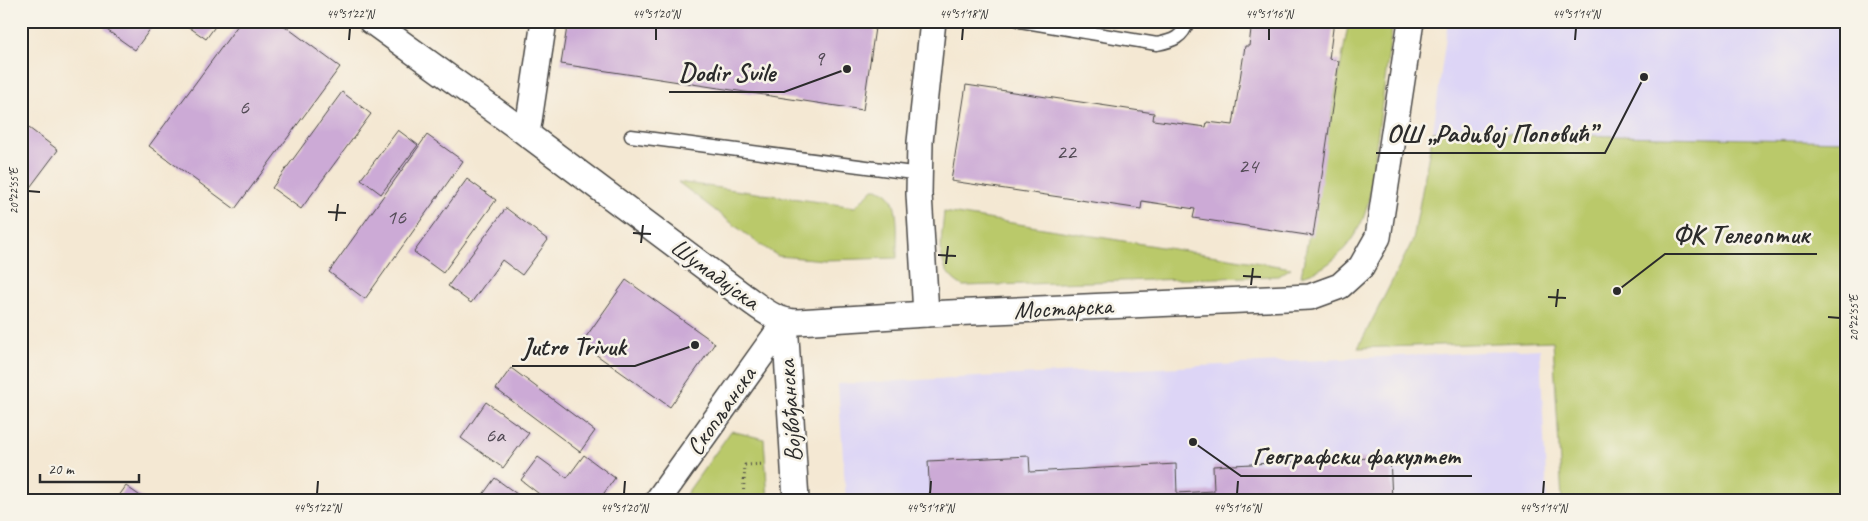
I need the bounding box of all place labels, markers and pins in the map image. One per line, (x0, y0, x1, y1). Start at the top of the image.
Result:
callout: Dodir Svile (669, 51, 784, 92)
callout: ОШ „Радивој Поповић” (1376, 112, 1605, 153)
callout: ФК Телеоптик (1665, 213, 1817, 254)
callout: Jutro Trivuk (512, 325, 635, 366)
callout: Географски факултет (1241, 435, 1472, 476)

